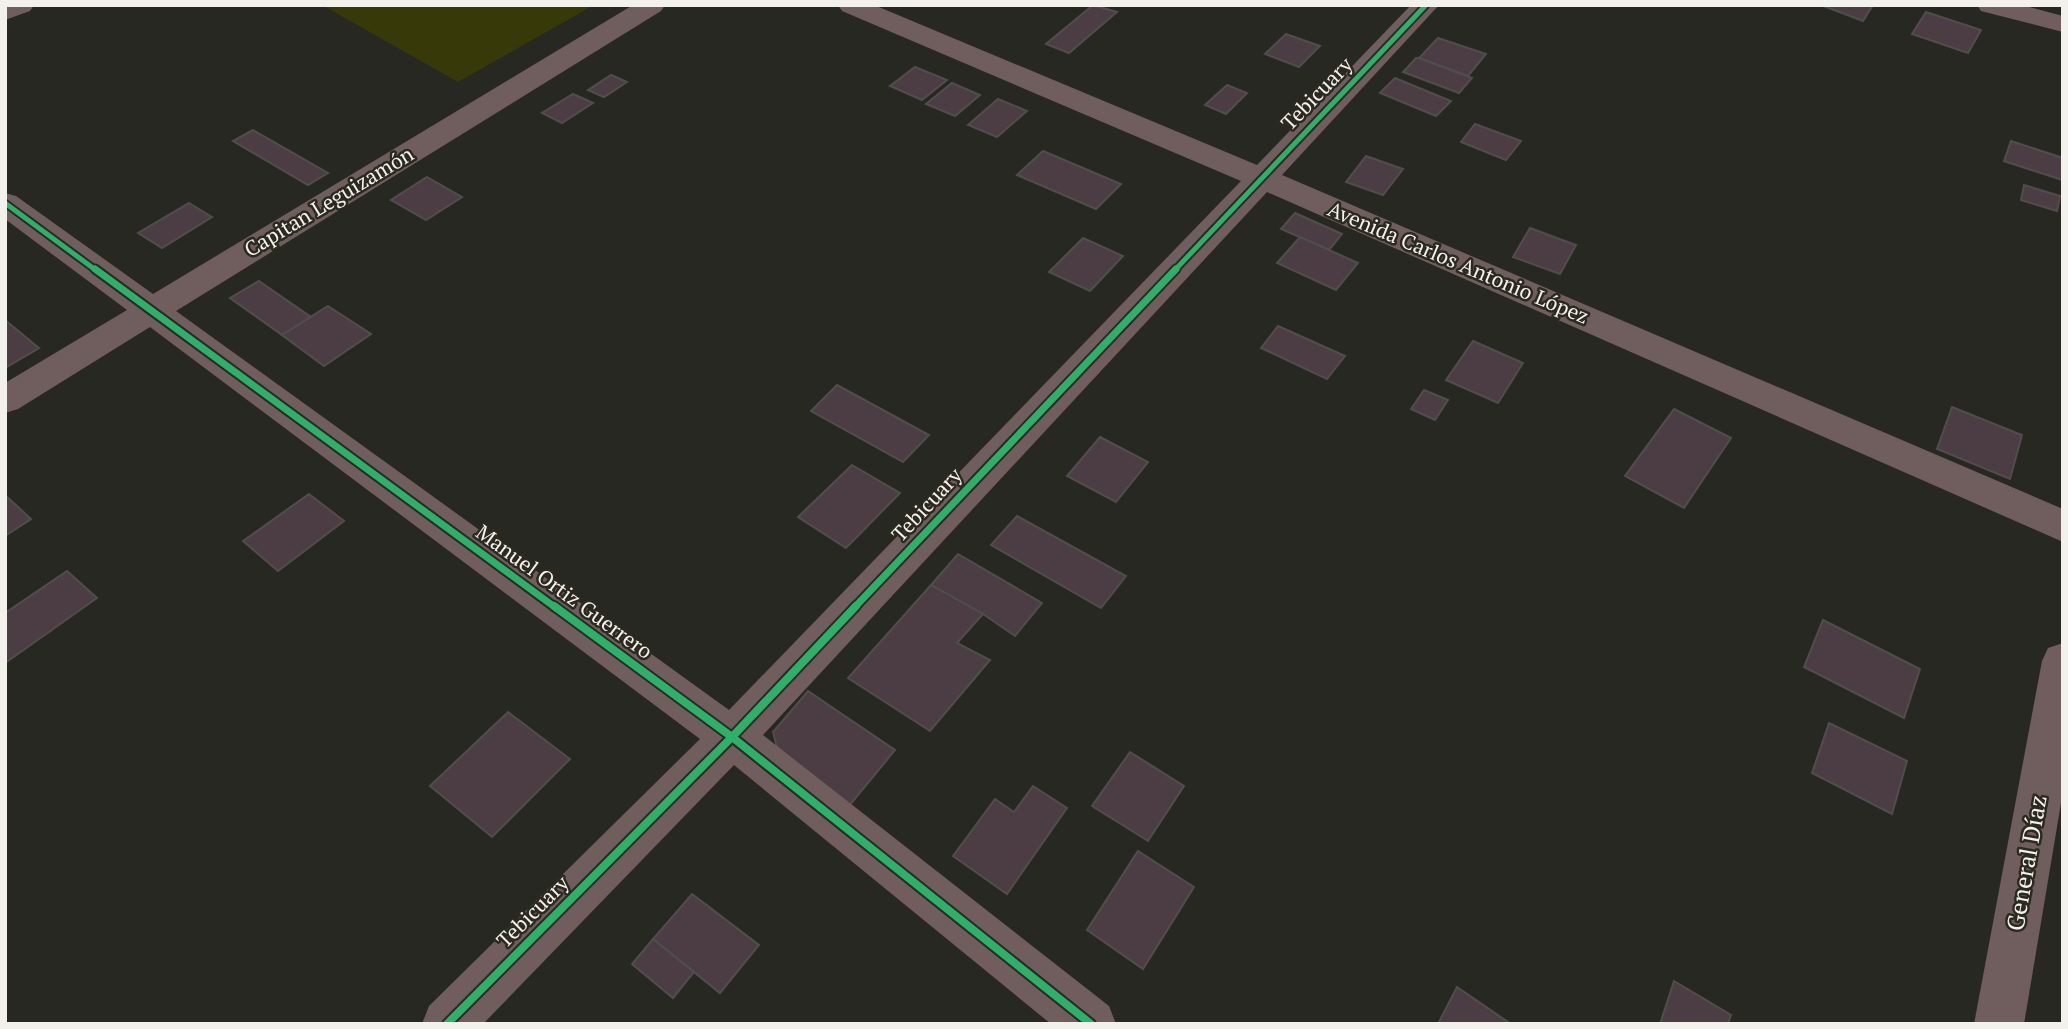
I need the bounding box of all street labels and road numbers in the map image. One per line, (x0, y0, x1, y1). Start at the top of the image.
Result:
street label: Tebicuary (1274, 50, 1358, 136)
street label: Capitan Leguizamón (239, 139, 419, 263)
street label: Avenida Carlos Antonio López (1324, 194, 1593, 330)
street label: Tebicuary (885, 461, 968, 547)
street label: Manuel Ortiz Guerrero (471, 518, 659, 665)
street label: General Díaz (1998, 792, 2054, 933)
street label: Tebicuary (490, 869, 575, 954)

